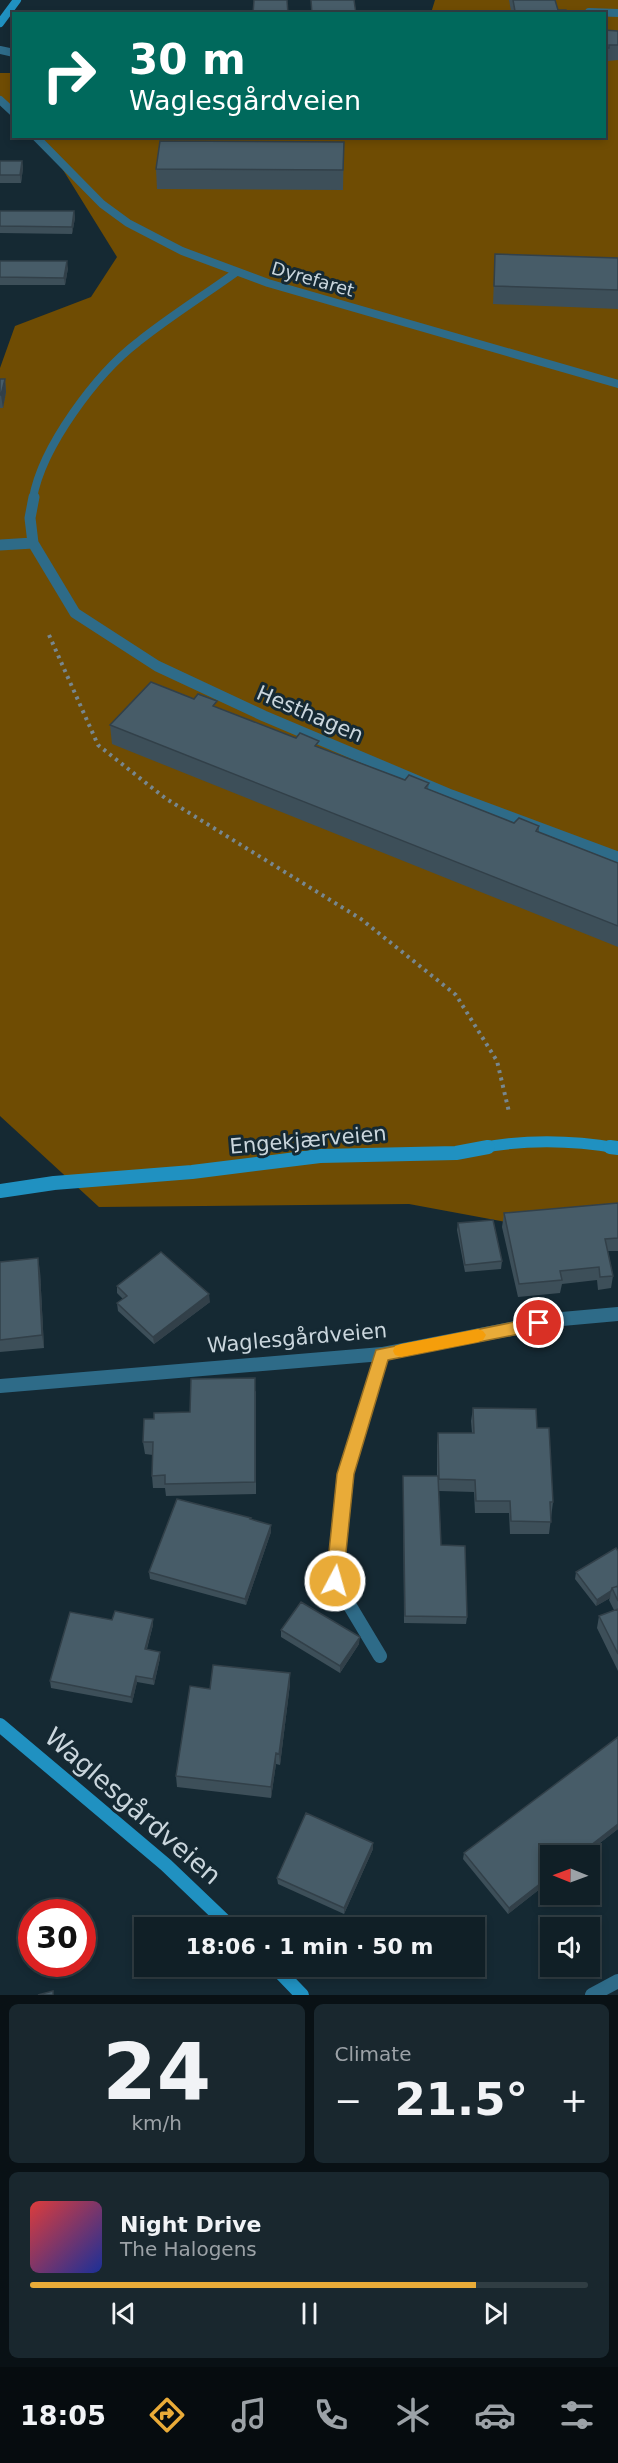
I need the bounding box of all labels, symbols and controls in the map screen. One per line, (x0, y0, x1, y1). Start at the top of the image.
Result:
text: 30 m (129, 35, 246, 84)
icon: right (30, 36, 108, 114)
text: Waglesgårdveien (129, 85, 361, 116)
street label: Dyrefaret (269, 257, 357, 301)
street label: Hesthagen (253, 681, 367, 747)
street label: Engekjærveien (229, 1121, 387, 1159)
pin (513, 1297, 564, 1348)
icon: arrive (522, 1306, 555, 1339)
street label: Waglesgårdveien (206, 1317, 388, 1358)
position arrow (303, 1549, 367, 1613)
street label: Waglesgårdveien (39, 1721, 227, 1891)
north arrow (540, 1845, 600, 1905)
map controls (540, 1845, 600, 1977)
speed limit sign: 30 (18, 1899, 96, 1977)
button: sound (540, 1917, 600, 1977)
text: 18:06 · 1 min · 50 m (186, 1934, 433, 1959)
text: 24 (102, 2027, 211, 2117)
text: Climate (335, 2042, 411, 2066)
text: 21.5° (394, 2073, 528, 2126)
text: − (335, 2081, 362, 2120)
text: + (560, 2081, 588, 2120)
text: km/h (132, 2111, 182, 2135)
text: Night Drive (120, 2212, 261, 2237)
text: The Halogens (120, 2237, 257, 2261)
icon: previous (107, 2297, 140, 2330)
icon: pause (293, 2297, 326, 2330)
icon: next (479, 2297, 512, 2330)
icon: directions (146, 2394, 188, 2436)
icon: music (228, 2394, 270, 2436)
icon: phone (310, 2394, 352, 2436)
icon: climate (392, 2394, 434, 2436)
icon: car (474, 2394, 516, 2436)
icon: filters (556, 2394, 598, 2436)
text: 18:05 (20, 2400, 106, 2431)

